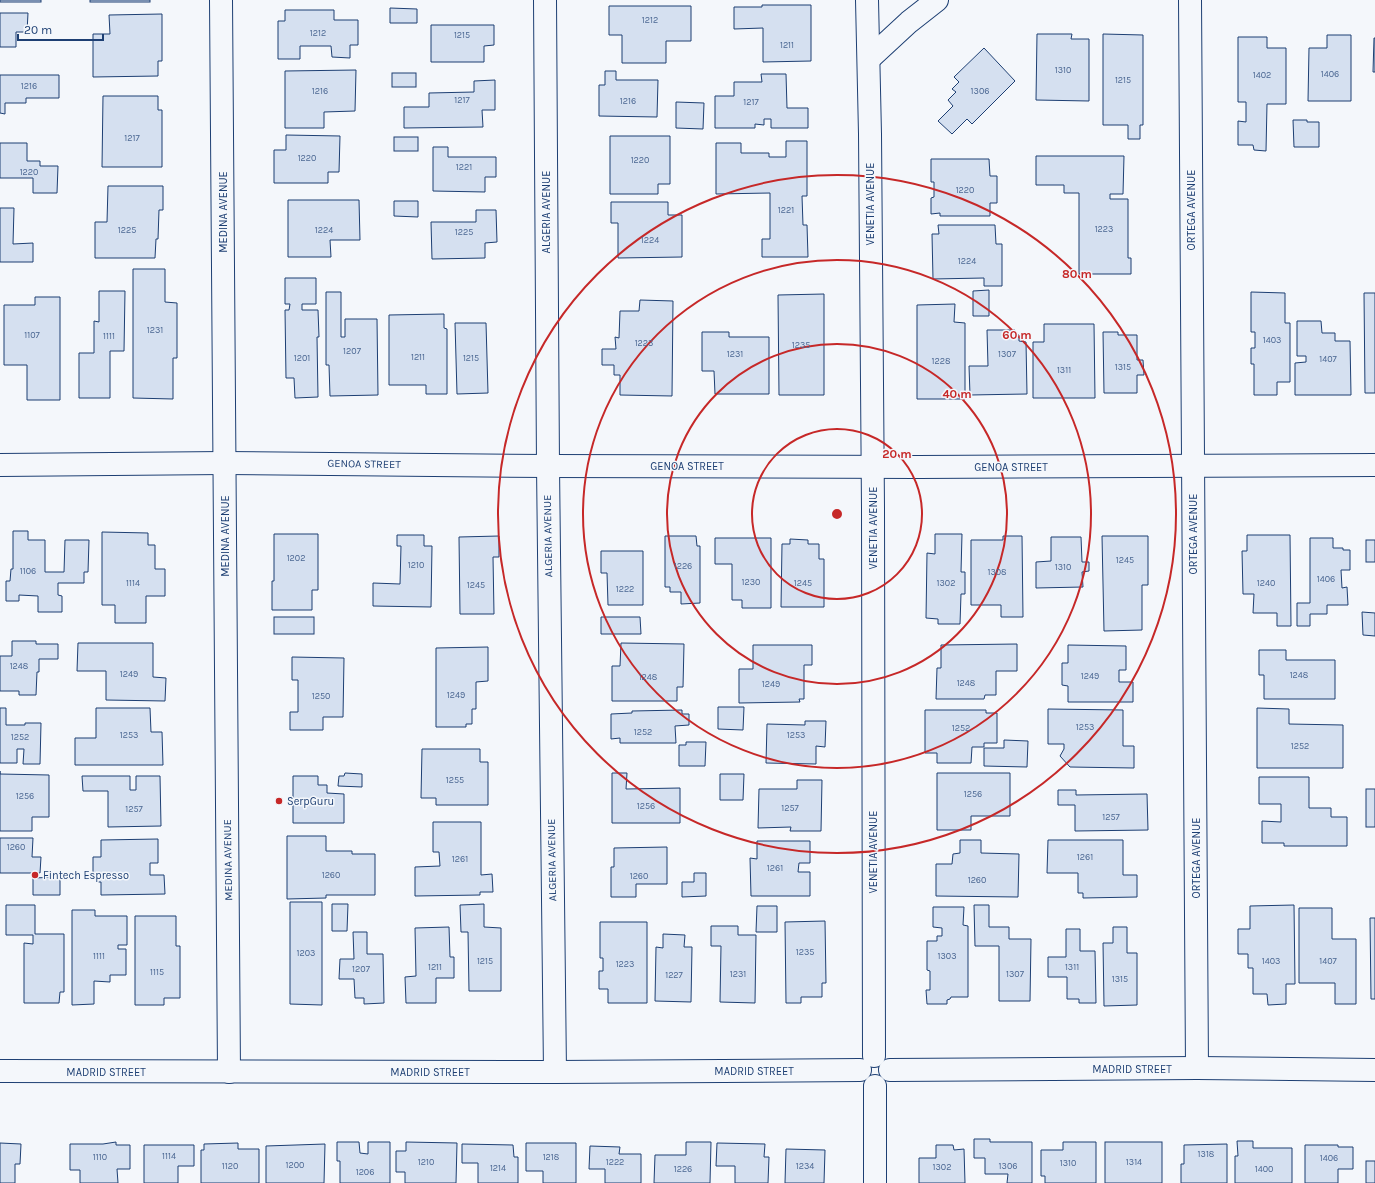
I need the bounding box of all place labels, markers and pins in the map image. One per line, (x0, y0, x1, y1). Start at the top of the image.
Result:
centre of rings (830, 507, 844, 521)
place label: SerpGuru (287, 795, 334, 808)
marker: SerpGuru (274, 796, 284, 806)
place label: Fintech Espresso (43, 869, 129, 882)
marker: Fintech Espresso (30, 870, 40, 880)

